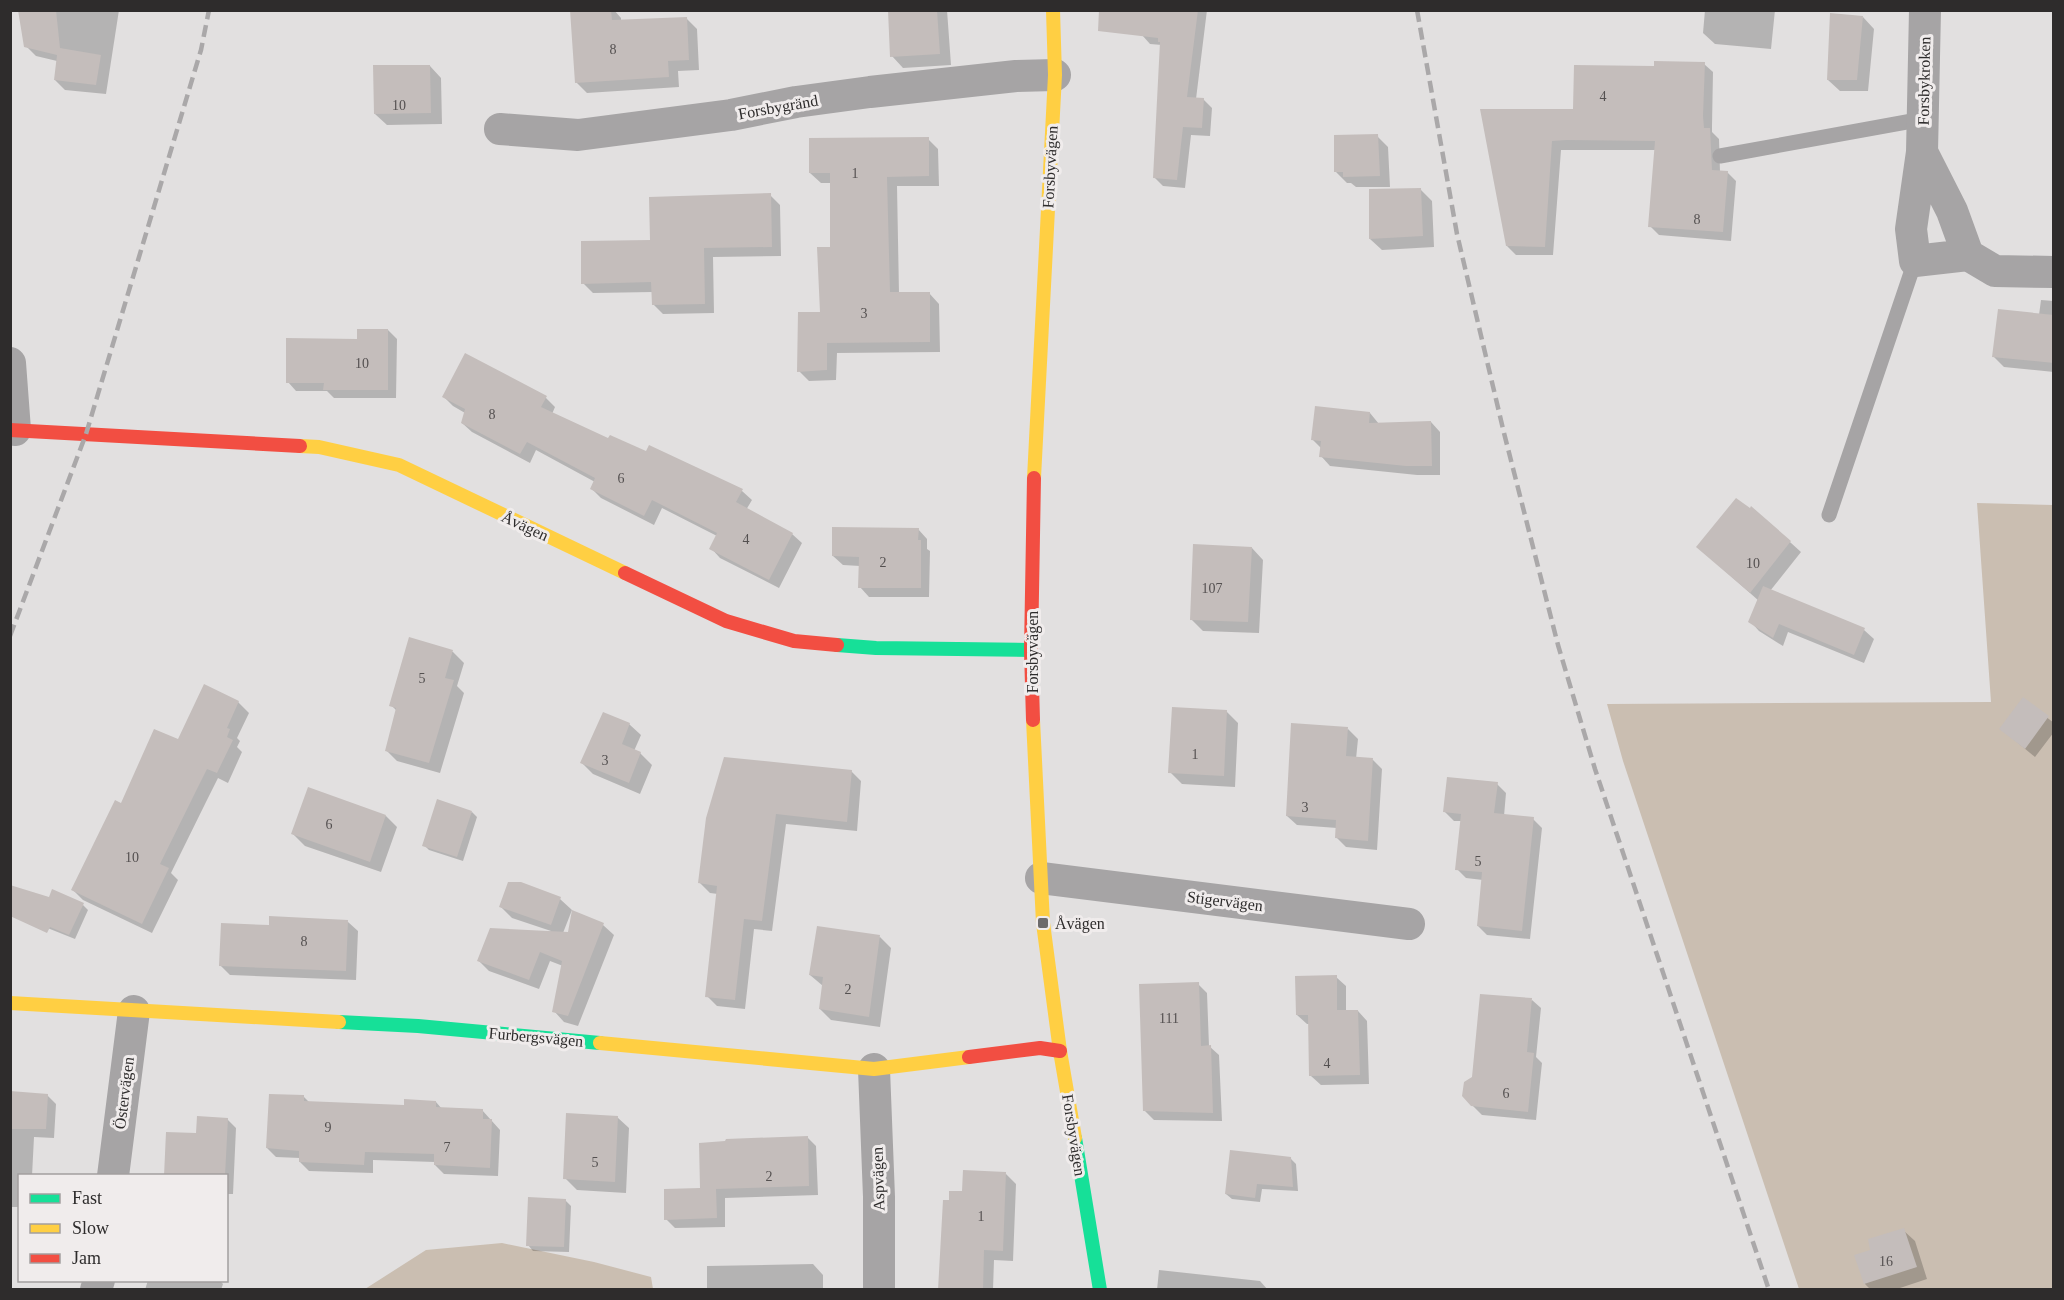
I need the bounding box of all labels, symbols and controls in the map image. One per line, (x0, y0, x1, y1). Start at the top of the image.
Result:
street label: Forsbykroken (1915, 36, 1934, 126)
house number: 8 (610, 42, 617, 57)
house number: 4 (1600, 89, 1607, 104)
street label: Forsbygränd (737, 92, 819, 123)
house number: 10 (392, 98, 406, 113)
street label: Forsbyvägen (1039, 125, 1062, 209)
house number: 1 (852, 166, 859, 181)
house number: 8 (1694, 212, 1701, 227)
house number: 3 (861, 306, 868, 321)
house number: 10 (355, 356, 369, 371)
house number: 8 (489, 407, 496, 422)
house number: 6 (618, 471, 625, 486)
street label: Åvägen (498, 508, 551, 545)
house number: 4 (743, 532, 750, 547)
house number: 2 (880, 555, 887, 570)
house number: 10 (1746, 556, 1760, 571)
house number: 107 (1202, 581, 1223, 596)
street label: Forsbyvägen (1024, 611, 1042, 693)
house number: 5 (419, 671, 426, 686)
house number: 1 (1192, 747, 1199, 762)
house number: 3 (602, 753, 609, 768)
house number: 3 (1302, 800, 1309, 815)
house number: 6 (326, 817, 333, 832)
house number: 10 (125, 850, 139, 865)
house number: 5 (1475, 854, 1482, 869)
street label: Stigervägen (1186, 888, 1264, 915)
place label: Åvägen (1055, 915, 1105, 933)
marker: Åvägen (1036, 916, 1050, 930)
house number: 8 (301, 934, 308, 949)
house number: 2 (845, 982, 852, 997)
house number: 111 (1159, 1011, 1179, 1026)
street label: Furbergsvägen (488, 1024, 584, 1051)
street label: Östervägen (111, 1056, 138, 1130)
house number: 4 (1324, 1056, 1331, 1071)
house number: 6 (1503, 1086, 1510, 1101)
street label: Forsbyvägen (1058, 1093, 1089, 1177)
house number: 9 (325, 1120, 332, 1135)
house number: 7 (444, 1140, 451, 1155)
street label: Aspvägen (868, 1147, 889, 1211)
house number: 5 (592, 1155, 599, 1170)
house number: 2 (766, 1169, 773, 1184)
legend (18, 1174, 228, 1282)
text: Fast (72, 1188, 102, 1208)
house number: 1 (978, 1209, 985, 1224)
text: Slow (72, 1218, 109, 1238)
text: Jam (72, 1248, 101, 1268)
house number: 16 (1879, 1254, 1893, 1269)

